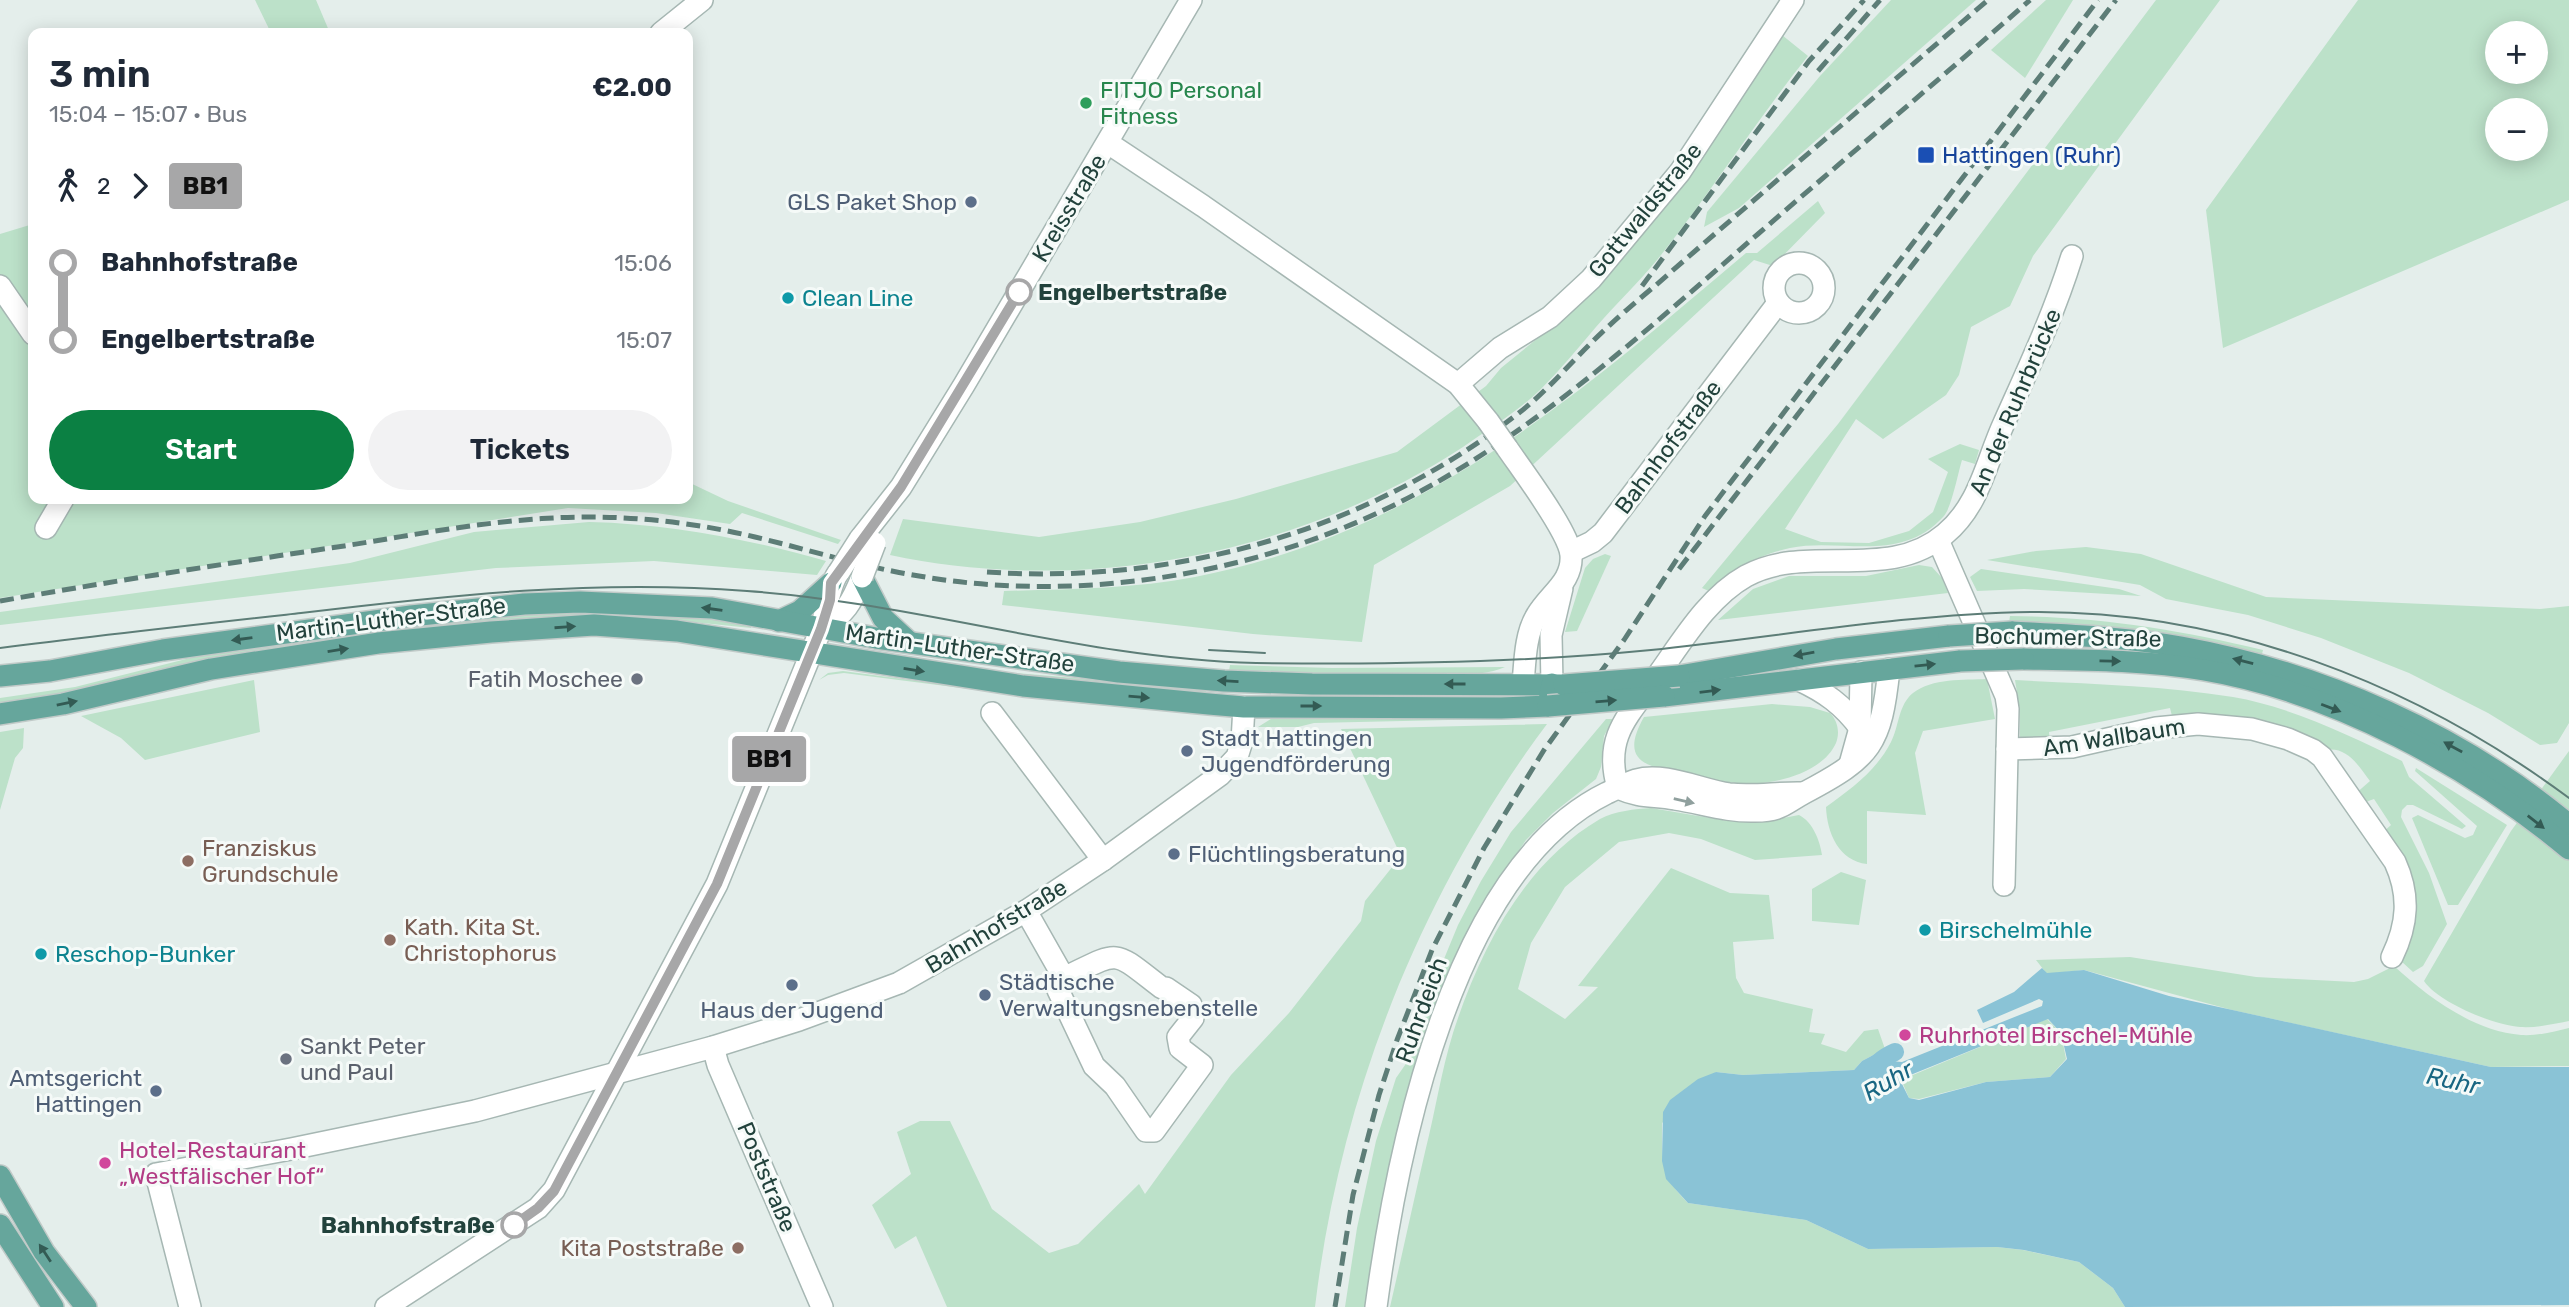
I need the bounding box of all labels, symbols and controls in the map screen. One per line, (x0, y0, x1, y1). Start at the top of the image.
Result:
map controls (2485, 21, 2548, 161)
button: + (2485, 21, 2548, 84)
text: 3 min (49, 51, 151, 97)
text: €2.00 (592, 72, 672, 103)
place label: FITJO Personal Fitness (1100, 76, 1262, 130)
marker: FITJO Personal Fitness (1078, 95, 1094, 111)
button: − (2485, 98, 2548, 161)
text: 15:04 – 15:07 · Bus (49, 100, 247, 128)
street label: Gottwaldstraße (1582, 137, 1708, 283)
place label: Hattingen (Ruhr) (1942, 141, 2121, 169)
marker: Hattingen (Ruhr) (1916, 145, 1936, 165)
street label: Kreisstraße (1026, 149, 1112, 267)
icon: walk (49, 167, 87, 205)
icon: forward (121, 167, 159, 205)
text: 2 (97, 172, 111, 200)
text: BB1 (183, 172, 228, 200)
place label: GLS Paket Shop (787, 188, 957, 216)
marker: GLS Paket Shop (963, 194, 979, 210)
text: Bahnhofstraße (101, 247, 298, 278)
text: 15:06 (614, 249, 672, 277)
place label: Engelbertstraße (1038, 278, 1227, 306)
marker: Engelbertstraße (1006, 279, 1032, 305)
place label: Clean Line (802, 284, 913, 312)
marker: Clean Line (780, 290, 796, 306)
street label: An der Ruhrbrücke (1963, 304, 2067, 500)
text: Engelbertstraße (101, 324, 315, 355)
text: 15:07 (616, 326, 672, 354)
street label: Bahnhofstraße (1609, 375, 1727, 519)
button: Start (49, 410, 354, 490)
button: Tickets (368, 410, 672, 490)
street label: Martin-Luther-Straße (275, 591, 507, 647)
one-way arrow (701, 603, 723, 614)
street label: Martin-Luther-Straße (844, 618, 1076, 678)
one-way arrow (554, 621, 576, 632)
street label: Bochumer Straße (1974, 621, 2162, 653)
one-way arrow (231, 634, 253, 645)
one-way arrow (327, 644, 349, 655)
one-way arrow (1793, 649, 1815, 660)
one-way arrow (2232, 655, 2254, 666)
one-way arrow (2099, 656, 2121, 667)
one-way arrow (1914, 660, 1936, 671)
place label: Fatih Moschee (468, 665, 623, 693)
one-way arrow (903, 665, 925, 676)
marker: Fatih Moschee (629, 671, 645, 687)
one-way arrow (1216, 675, 1238, 686)
one-way arrow (1444, 678, 1466, 690)
one-way arrow (1700, 685, 1722, 696)
one-way arrow (1129, 692, 1151, 703)
one-way arrow (1595, 695, 1617, 706)
one-way arrow (56, 697, 78, 708)
one-way arrow (1301, 700, 1323, 712)
one-way arrow (2321, 703, 2342, 714)
street label: Am Wallbaum (2041, 712, 2187, 762)
place label: Stadt Hattingen Jugendförderung (1201, 724, 1391, 778)
line badge: BB1 (729, 736, 809, 782)
one-way arrow (2443, 741, 2463, 753)
marker: Stadt Hattingen Jugendförderung (1179, 743, 1195, 759)
text: BB1 (746, 745, 792, 773)
one-way arrow (1673, 796, 1695, 807)
one-way arrow (2527, 815, 2545, 829)
place label: Franziskus Grundschule (202, 834, 339, 888)
place label: Flüchtlingsberatung (1188, 840, 1405, 868)
marker: Flüchtlingsberatung (1166, 846, 1182, 862)
marker: Franziskus Grundschule (180, 853, 196, 869)
street label: Bahnhofstraße (920, 873, 1072, 979)
place label: Kath. Kita St. Christophorus (404, 913, 557, 967)
place label: Birschelmühle (1939, 916, 2092, 944)
marker: Birschelmühle (1917, 922, 1933, 938)
marker: Kath. Kita St. Christophorus (382, 932, 398, 948)
place label: Reschop-Bunker (55, 940, 235, 968)
marker: Reschop-Bunker (33, 946, 49, 962)
street label: Ruhrdeich (1389, 953, 1453, 1067)
place label: Städtische Verwaltungsnebenstelle (999, 968, 1258, 1022)
marker: Haus der Jugend (784, 977, 800, 993)
marker: Städtische Verwaltungsnebenstelle (977, 987, 993, 1003)
place label: Haus der Jugend (700, 996, 884, 1024)
place label: Ruhrhotel Birschel-Mühle (1919, 1021, 2193, 1049)
marker: Ruhrhotel Birschel-Mühle (1897, 1027, 1913, 1043)
place label: Sankt Peter und Paul (300, 1032, 426, 1086)
marker: Sankt Peter und Paul (278, 1051, 294, 1067)
water label: Ruhr (1858, 1055, 1919, 1107)
water label: Ruhr (2424, 1062, 2483, 1100)
place label: Amtsgericht Hattingen (9, 1064, 142, 1118)
marker: Amtsgericht Hattingen (148, 1083, 164, 1099)
street label: Poststraße (731, 1118, 803, 1236)
place label: Hotel-Restaurant „Westfälischer Hof“ (119, 1136, 324, 1190)
marker: Hotel-Restaurant „Westfälischer Hof“ (97, 1155, 113, 1171)
place label: Bahnhofstraße (321, 1211, 495, 1239)
marker: Bahnhofstraße (501, 1212, 527, 1238)
place label: Kita Poststraße (560, 1234, 724, 1262)
marker: Kita Poststraße (730, 1240, 746, 1256)
one-way arrow (39, 1243, 52, 1262)

